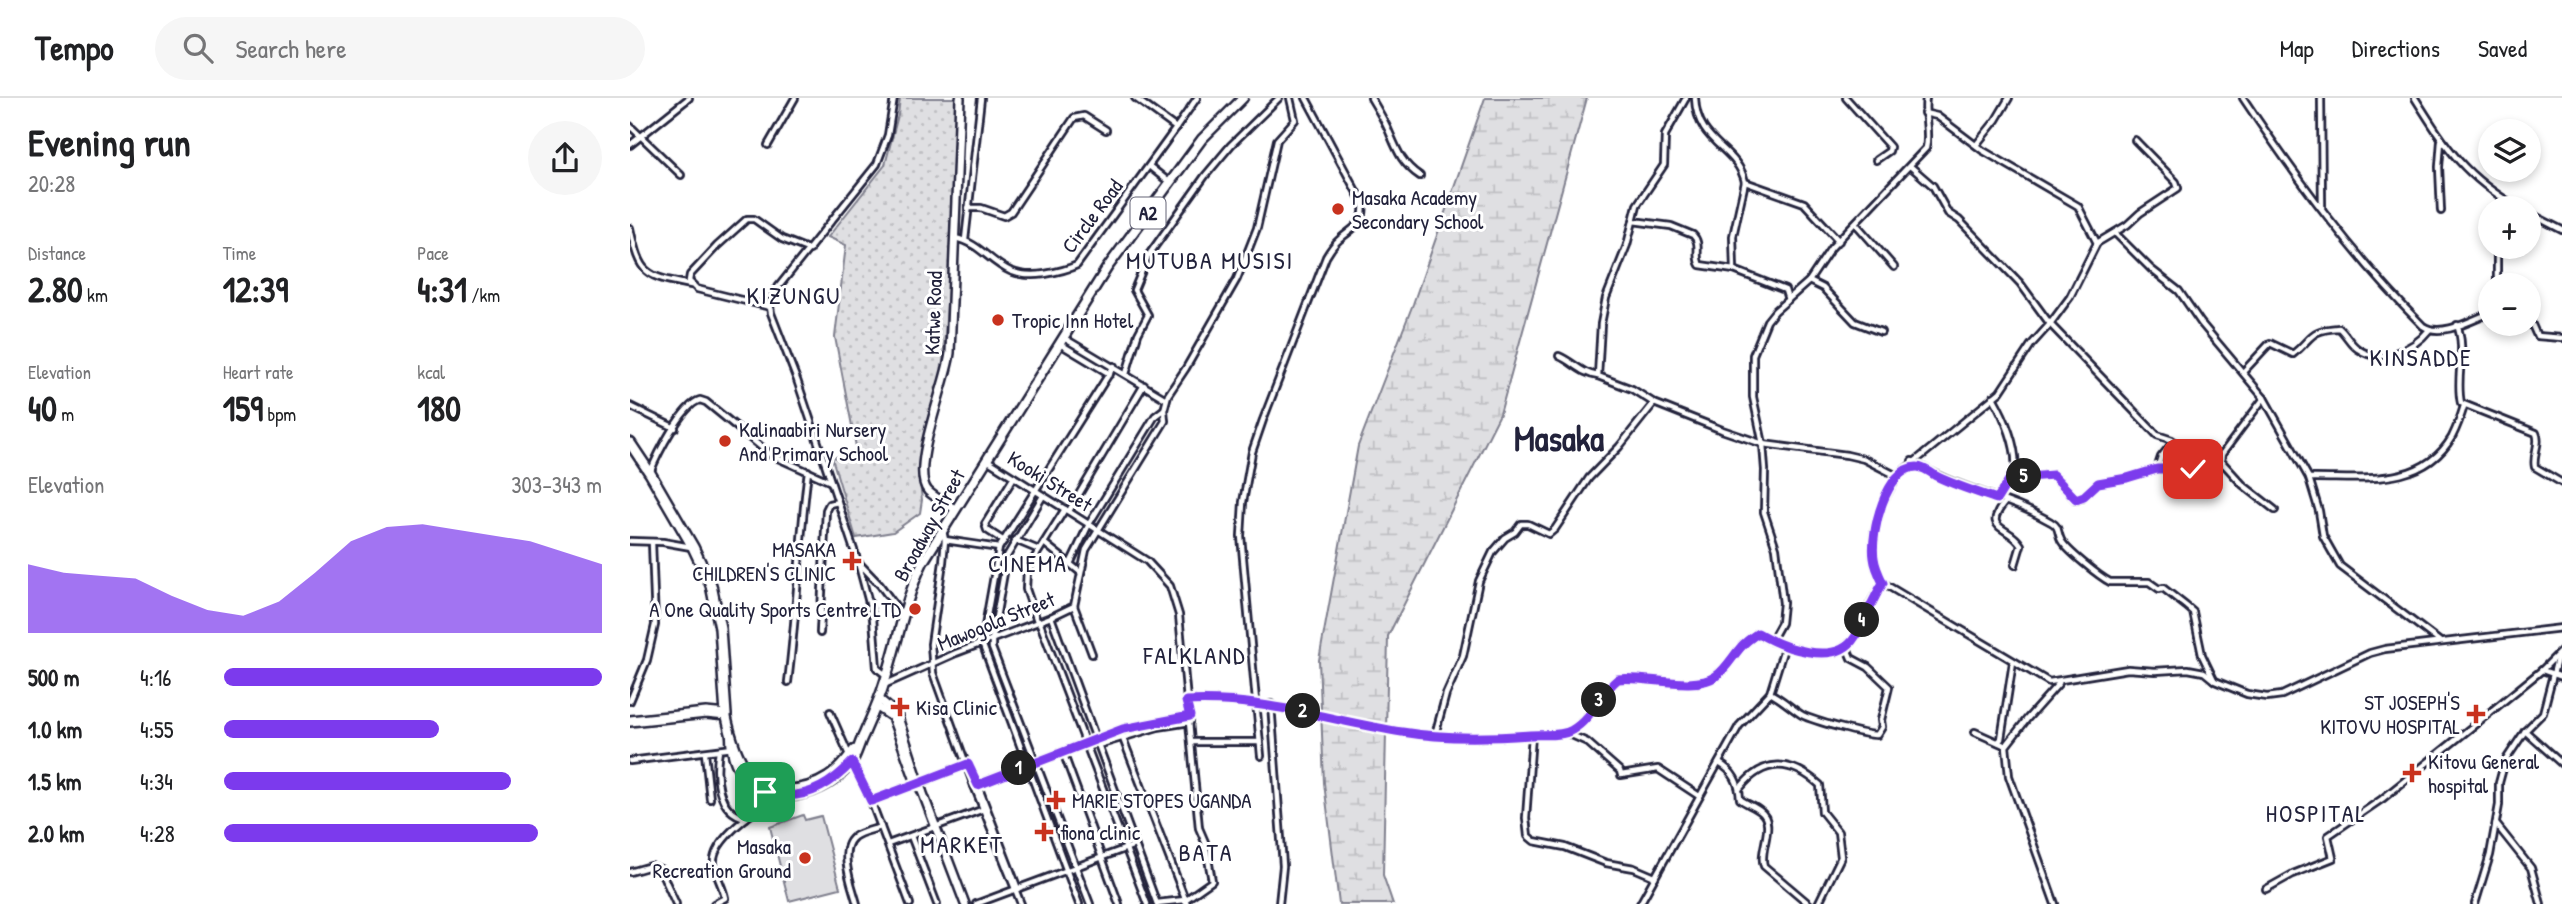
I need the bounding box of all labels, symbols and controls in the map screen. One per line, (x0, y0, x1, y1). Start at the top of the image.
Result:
search box (155, 17, 645, 80)
text: Tempo (35, 26, 113, 70)
icon: search (179, 29, 217, 67)
text: Search here (235, 31, 347, 66)
text: Map (2280, 32, 2314, 64)
text: Directions (2352, 32, 2440, 64)
text: Saved (2478, 32, 2527, 64)
text: Evening run (28, 116, 191, 168)
map controls (2478, 119, 2541, 336)
button: layers (2478, 119, 2541, 182)
button: share (528, 121, 602, 195)
text: 20:28 (28, 168, 75, 199)
street label: Circle Road (1055, 173, 1129, 259)
place label: Masaka Academy Secondary School (1352, 183, 1484, 236)
button: + (2478, 196, 2541, 259)
road number: A2 (1130, 197, 1166, 228)
marker: Masaka Academy Secondary School (1330, 201, 1346, 217)
text: Distance (28, 240, 86, 266)
text: Time (223, 240, 256, 266)
text: Pace (417, 240, 449, 266)
district label: MUTUBA MUSISI (1126, 244, 1294, 276)
text: 2.80 (28, 266, 83, 313)
text: 12:39 (223, 266, 288, 313)
text: 4:31 (417, 266, 467, 313)
street label: Katwe Road (917, 271, 949, 355)
button: − (2478, 273, 2541, 336)
district label: KIZUNGU (746, 279, 842, 311)
text: km (83, 282, 108, 308)
text: /km (467, 282, 500, 308)
place label: Tropic Inn Hotel (1012, 306, 1134, 335)
marker: Tropic Inn Hotel (990, 312, 1006, 328)
district label: KINSADDE (2369, 341, 2473, 373)
text: Elevation (28, 359, 91, 385)
text: Heart rate (223, 359, 294, 385)
text: kcal (417, 359, 445, 385)
text: 40 (28, 385, 57, 432)
text: 159 (223, 385, 263, 432)
text: 180 (417, 385, 461, 432)
text: m (57, 401, 74, 427)
text: bpm (263, 401, 296, 427)
place label: Kalinaabiri Nursery And Primary School (739, 415, 888, 468)
district label: Masaka (1514, 415, 1604, 462)
marker: Kalinaabiri Nursery And Primary School (717, 433, 733, 449)
pin (2163, 439, 2223, 499)
street label: Kooki Street (1002, 444, 1099, 519)
icon: check (2174, 450, 2212, 488)
pin: 5 (2006, 458, 2042, 494)
text: 5 (2019, 462, 2028, 488)
street label: Broadway Street (886, 463, 972, 586)
text: Elevation (28, 469, 104, 500)
text: 303–343 m (511, 469, 602, 500)
place label: MASAKA CHILDREN'S CLINIC (692, 535, 836, 588)
district label: CINEMA (988, 547, 1068, 579)
marker: MASAKA CHILDREN'S CLINIC (842, 551, 862, 571)
street label: Mawogola Street (933, 584, 1060, 658)
place label: A One Quality Sports Centre LTD (649, 595, 901, 624)
marker: A One Quality Sports Centre LTD (907, 601, 923, 617)
pin: 4 (1844, 602, 1880, 638)
text: 4 (1858, 606, 1865, 632)
district label: FALKLAND (1143, 639, 1247, 671)
text: 500 m (28, 662, 79, 693)
text: 4:16 (140, 662, 172, 693)
pin: 3 (1581, 682, 1616, 718)
text: 3 (1594, 686, 1603, 712)
place label: ST JOSEPH'S KITOVU HOSPITAL (2320, 688, 2460, 741)
place label: Kisa Clinic (916, 693, 998, 722)
pin: 2 (1286, 694, 1320, 728)
marker: Kisa Clinic (890, 697, 910, 717)
text: 2 (1298, 697, 1307, 723)
marker: ST JOSEPH'S KITOVU HOSPITAL (2466, 704, 2486, 724)
text: 1.0 km (28, 714, 82, 745)
text: 4:55 (140, 714, 173, 745)
place label: Kitovu General hospital (2428, 747, 2540, 800)
pin: 1 (1002, 750, 1036, 786)
text: 1 (1015, 754, 1022, 780)
pin (735, 762, 795, 822)
marker: Kitovu General hospital (2402, 763, 2422, 783)
text: 1.5 km (28, 766, 81, 797)
text: 4:34 (140, 766, 173, 797)
icon: arrive (746, 773, 784, 811)
place label: MARIE STOPES UGANDA (1072, 786, 1252, 815)
marker: MARIE STOPES UGANDA (1046, 790, 1066, 810)
district label: HOSPITAL (2266, 797, 2366, 829)
text: 2.0 km (28, 818, 84, 849)
text: 4:28 (140, 818, 175, 849)
place label: fiona clinic (1060, 818, 1141, 847)
marker: fiona clinic (1034, 822, 1054, 842)
district label: MARKET (920, 828, 1004, 860)
place label: Masaka Recreation Ground (653, 832, 791, 885)
district label: BATA (1179, 836, 1233, 868)
marker: Masaka Recreation Ground (797, 850, 813, 866)

